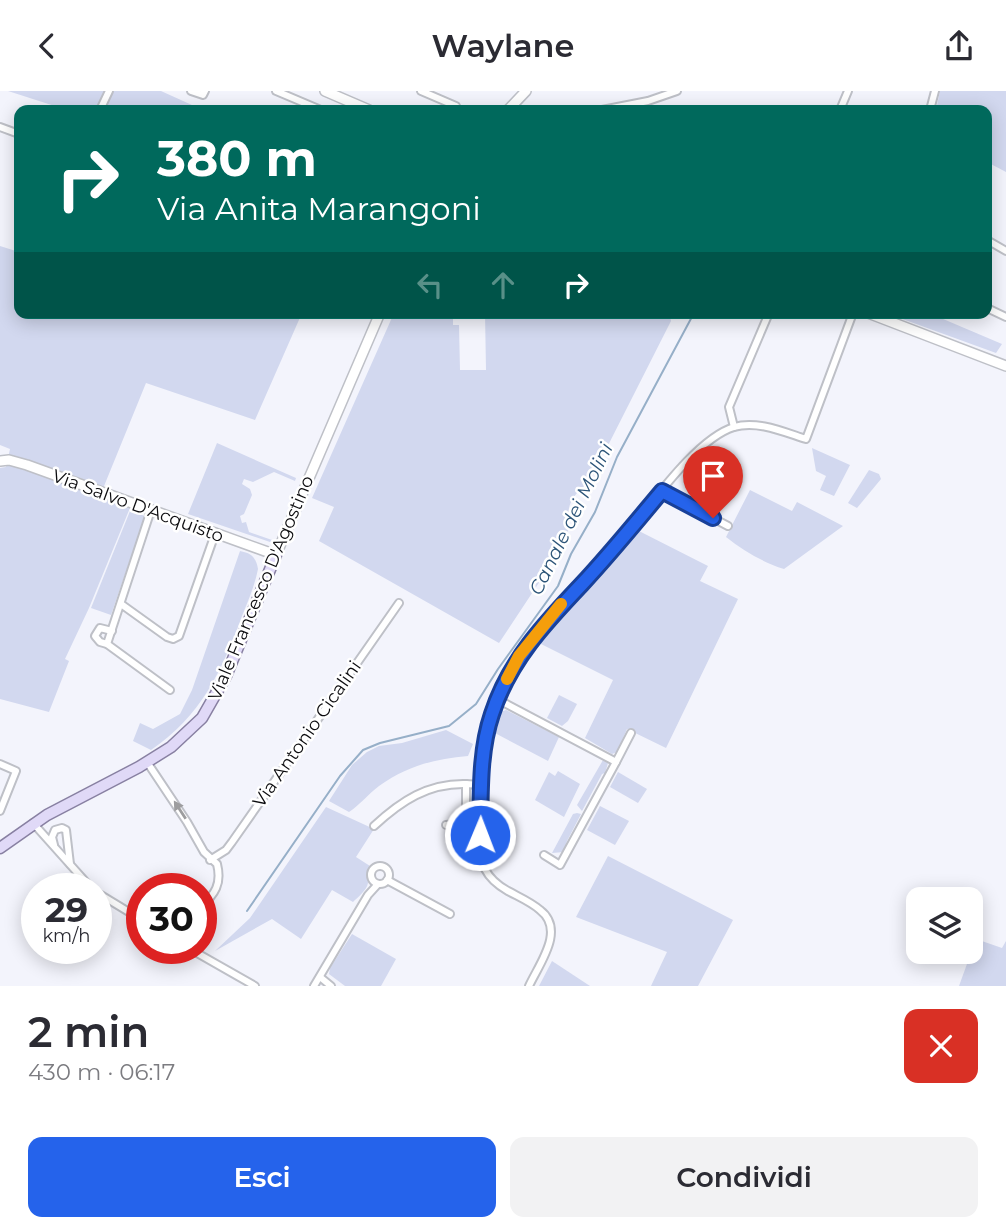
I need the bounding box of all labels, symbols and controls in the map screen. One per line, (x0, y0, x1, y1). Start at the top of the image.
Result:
text: Waylane (432, 26, 574, 65)
icon: back (28, 27, 66, 65)
icon: share (940, 27, 978, 65)
text: 380 m (157, 129, 317, 188)
icon: right (42, 133, 133, 224)
text: Via Anita Marangoni (157, 189, 481, 228)
icon: left (411, 266, 449, 304)
icon: ahead (484, 266, 522, 304)
icon: right (557, 266, 595, 304)
water label: Canale dei Molini (524, 439, 618, 599)
pin (683, 446, 743, 518)
icon: arrive (694, 457, 732, 495)
street label: Via Salvo D'Acquisto (49, 465, 227, 547)
street label: Viale Francesco D'Agostino (204, 472, 318, 704)
street label: Via Antonio Cicalini (248, 656, 366, 812)
position arrow (443, 798, 517, 872)
one-way arrow (173, 801, 186, 820)
speed limit sign: 30 (126, 873, 217, 964)
map controls (906, 887, 983, 964)
button: layers (906, 887, 983, 964)
text: 29 (45, 888, 88, 931)
text: km/h (42, 925, 91, 947)
text: 2 min (28, 1006, 149, 1058)
button: close (904, 1009, 978, 1083)
text: 430 m · 06:17 (28, 1058, 175, 1086)
button: Esci (28, 1137, 496, 1217)
button: Condividi (510, 1137, 978, 1217)

